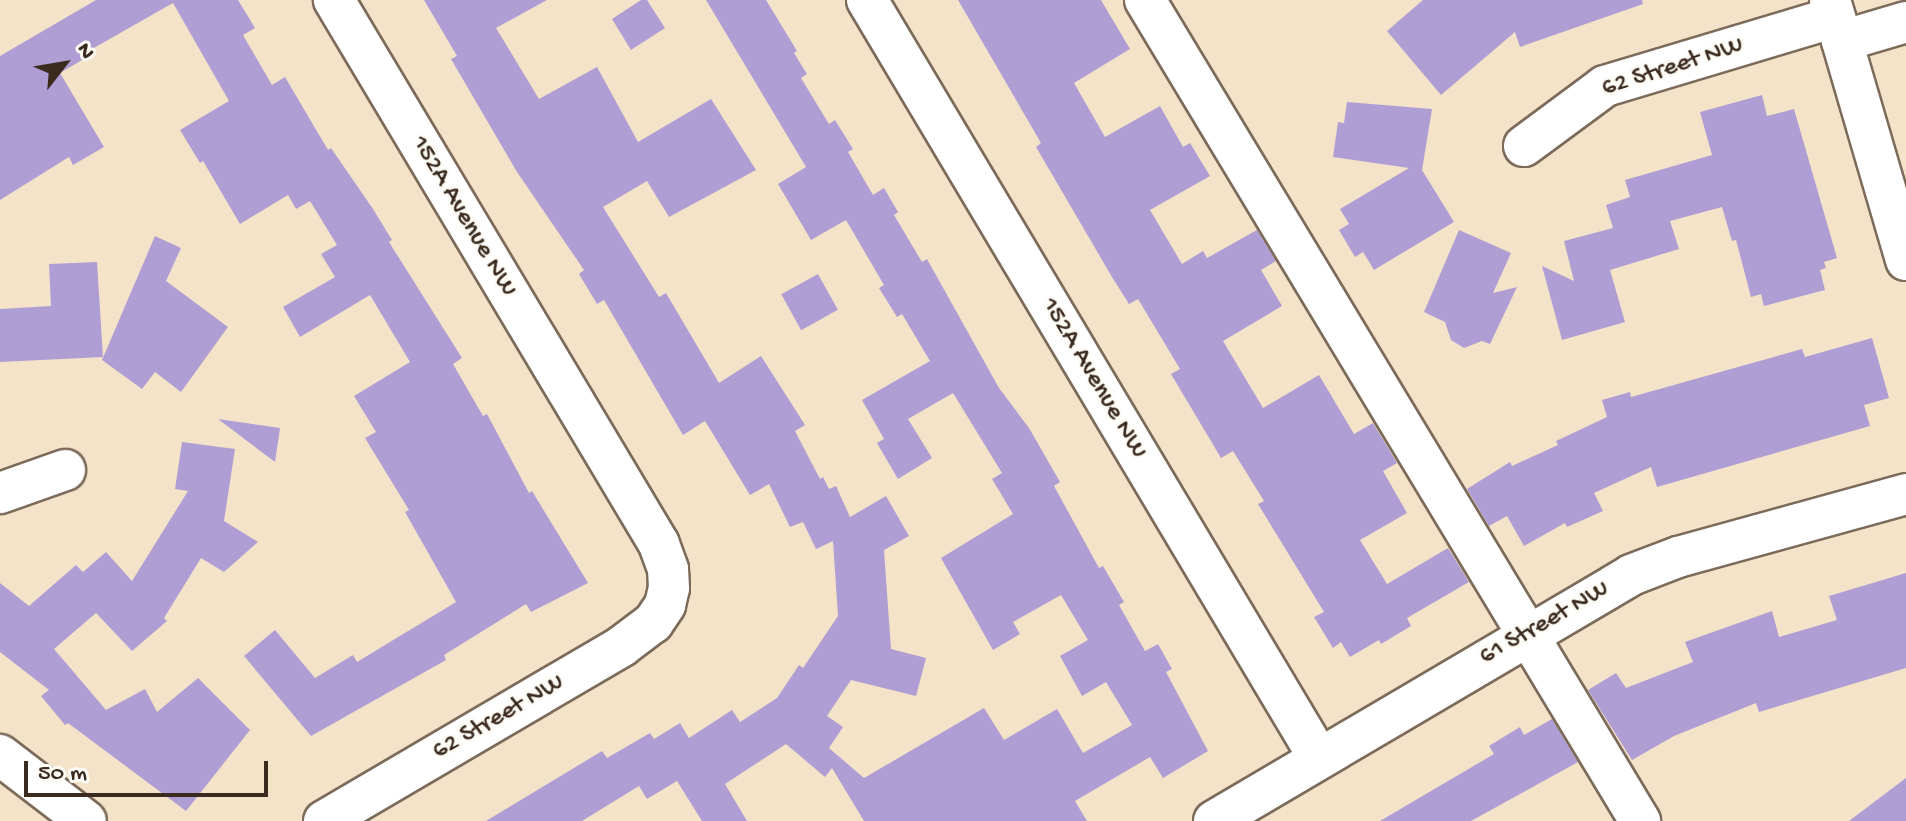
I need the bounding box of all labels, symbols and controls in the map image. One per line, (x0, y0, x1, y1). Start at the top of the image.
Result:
north arrow (24, 24, 104, 104)
street label: 62 Street NW (1598, 31, 1748, 105)
text: N (70, 39, 99, 64)
street label: 152A Avenue NW (403, 131, 523, 303)
street label: 152A Avenue NW (1033, 293, 1153, 465)
street label: 61 Street NW (1475, 574, 1615, 674)
street label: 62 Street NW (428, 668, 570, 768)
scale bar (28, 745, 272, 795)
text: 50 m (38, 760, 87, 789)

